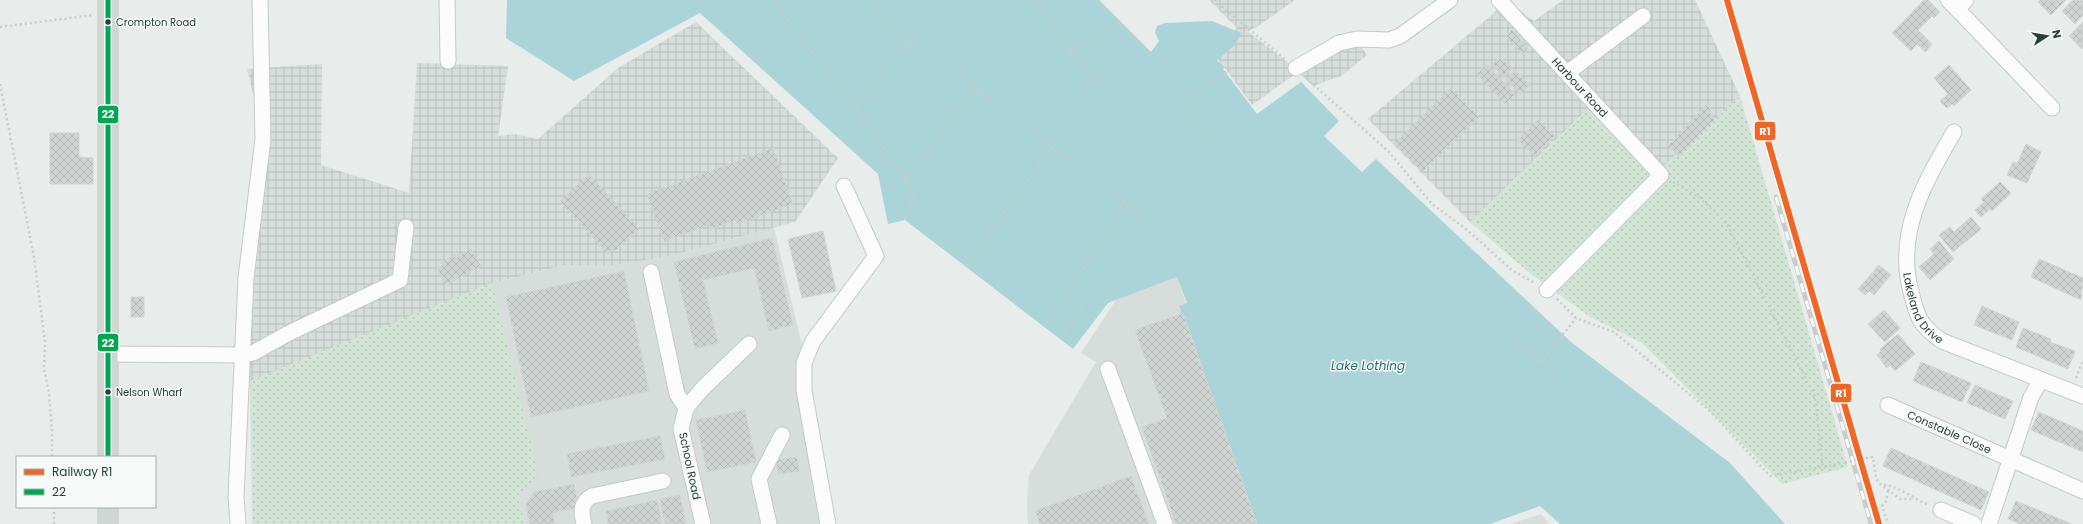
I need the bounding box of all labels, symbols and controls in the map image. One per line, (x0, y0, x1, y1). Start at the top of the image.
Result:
place label: Crompton Road (116, 15, 196, 30)
north arrow (2027, 16, 2067, 56)
marker: Crompton Road (103, 17, 113, 27)
text: N (2048, 28, 2065, 40)
street label: Harbour Road (1548, 54, 1612, 121)
line badge: 22 (97, 105, 119, 124)
text: 22 (102, 106, 114, 122)
line badge: R1 (1754, 121, 1776, 141)
text: R1 (1759, 123, 1771, 139)
street label: Lakeland Drive (1899, 272, 1947, 348)
line badge: 22 (97, 333, 119, 352)
text: 22 (102, 335, 114, 351)
water label: Lake Lothing (1331, 357, 1405, 374)
line badge: R1 (1830, 383, 1852, 403)
place label: Nelson Wharf (116, 385, 182, 400)
text: R1 (1835, 385, 1847, 401)
marker: Nelson Wharf (103, 387, 113, 397)
street label: Constable Close (1905, 406, 1994, 458)
street label: School Road (675, 431, 705, 501)
legend (16, 456, 156, 508)
text: Railway R1 (52, 463, 112, 480)
text: 22 (52, 483, 66, 500)

